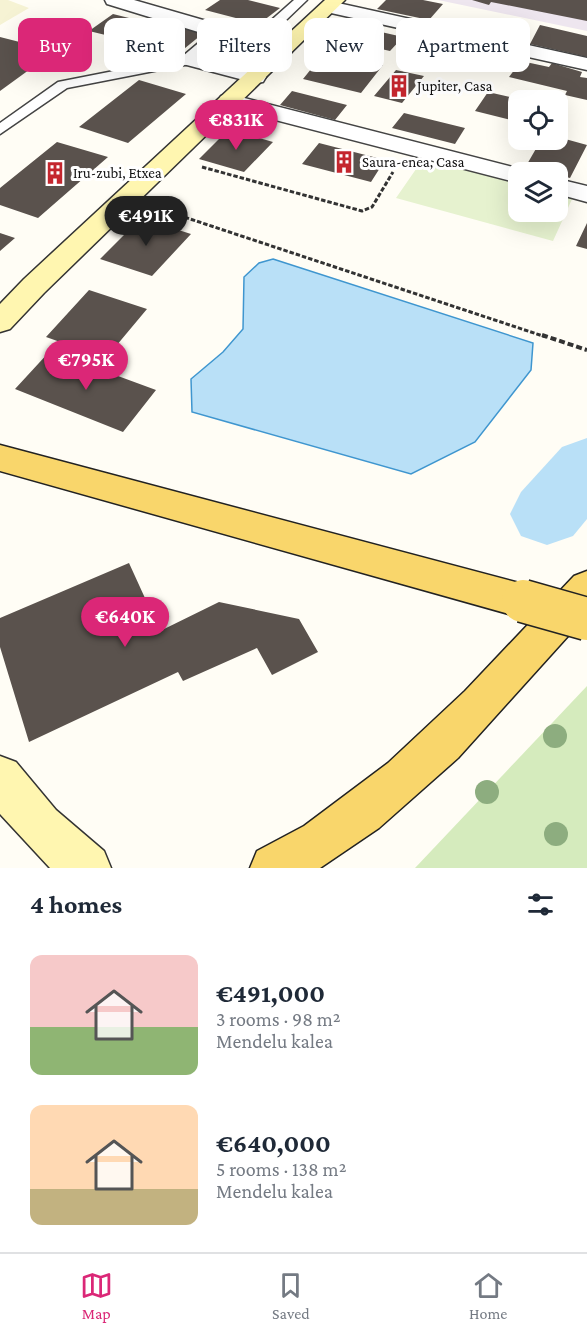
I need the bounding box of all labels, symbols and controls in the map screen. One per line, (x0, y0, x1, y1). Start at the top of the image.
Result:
chip: Buy (18, 18, 92, 72)
chip: Rent (104, 18, 185, 72)
chip: Filters (197, 18, 292, 72)
chip: New (304, 18, 384, 72)
chip: Apartment (396, 18, 530, 72)
building icon: Jupiter, Casa (386, 73, 412, 99)
place label: Jupiter, Casa (415, 78, 493, 95)
map controls (508, 90, 568, 222)
button: locate (508, 90, 568, 150)
pin: €831K (194, 100, 278, 151)
text: €831K (209, 108, 263, 130)
building icon: Saura-enea, Casa (331, 149, 357, 175)
place label: Saura-enea, Casa (362, 154, 465, 170)
building icon: Iru-zubi, Etxea (42, 160, 68, 186)
button: layers (508, 162, 568, 222)
place label: Iru-zubi, Etxea (73, 165, 162, 181)
pin: €491K (104, 196, 188, 247)
text: €491K (119, 204, 173, 226)
pin: €795K (44, 340, 128, 391)
text: €795K (58, 348, 114, 370)
pin: €640K (83, 597, 167, 648)
text: €640K (95, 605, 155, 627)
icon: filters (524, 888, 557, 921)
text: 4 homes (30, 890, 122, 919)
icon: home (78, 979, 150, 1051)
text: €491,000 (216, 979, 325, 1008)
text: 3 rooms · 98 m² (216, 1008, 341, 1030)
text: Mendelu kalea (216, 1030, 333, 1052)
icon: home (78, 1129, 150, 1201)
text: €640,000 (216, 1129, 331, 1158)
text: 5 rooms · 138 m² (216, 1158, 346, 1180)
text: Mendelu kalea (216, 1180, 333, 1202)
tab: Map (80, 1269, 113, 1322)
tab: Saved (272, 1269, 310, 1322)
tab: Home (469, 1269, 507, 1322)

